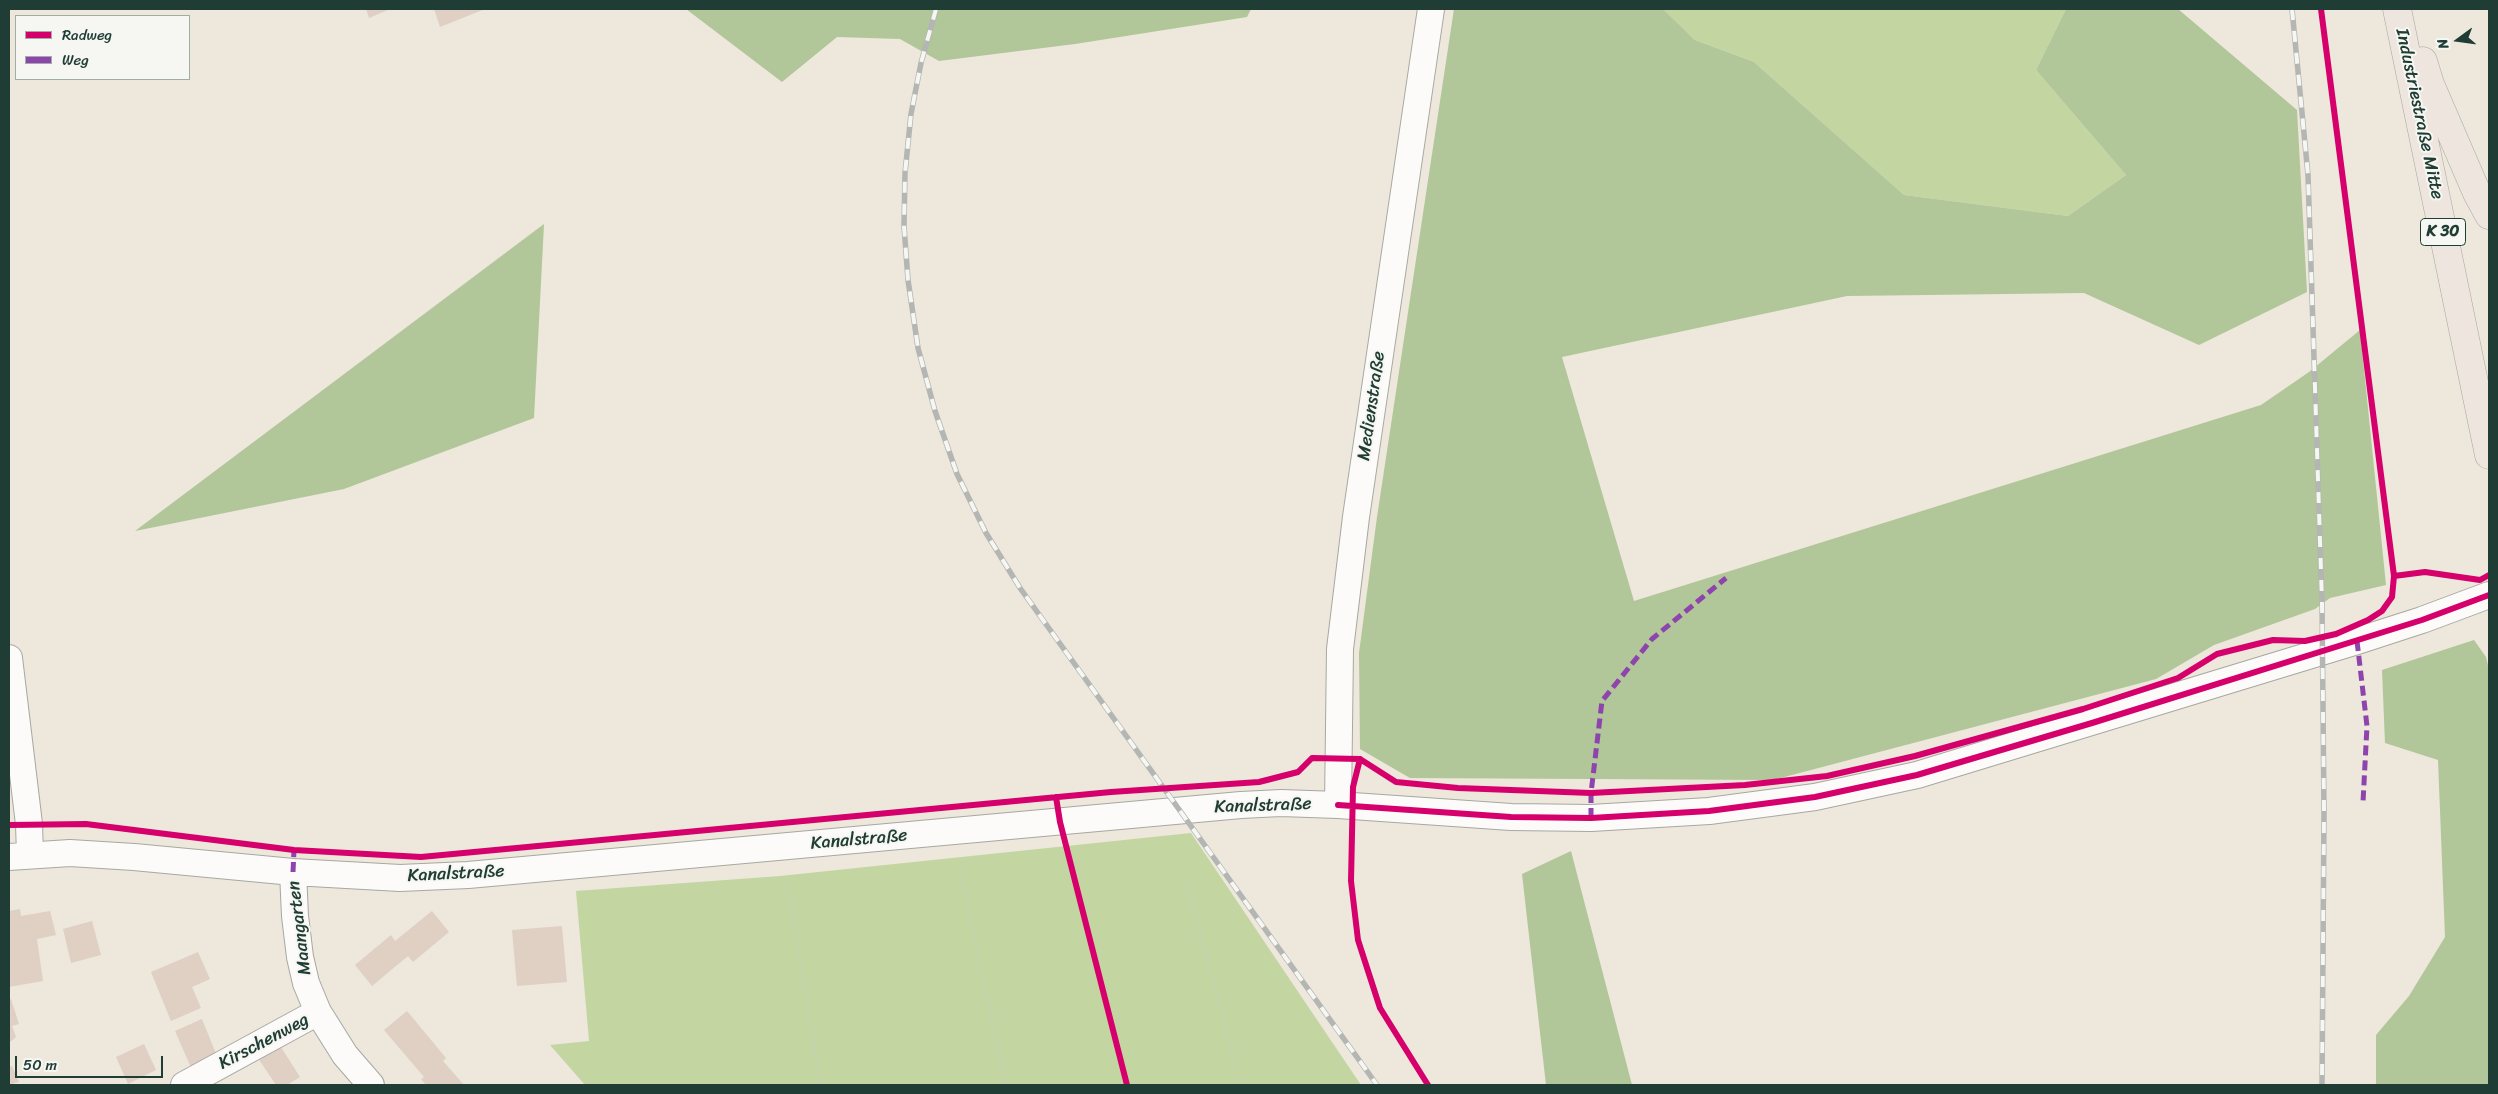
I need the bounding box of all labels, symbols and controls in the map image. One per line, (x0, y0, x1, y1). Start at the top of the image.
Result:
legend (15, 15, 190, 80)
north arrow (2433, 15, 2483, 65)
text: Radweg (62, 22, 112, 48)
street label: Industriestraße Mitte (2390, 27, 2448, 201)
text: N (2430, 36, 2456, 51)
text: Weg (62, 47, 89, 73)
road number: K 30 (2420, 218, 2466, 246)
street label: Medienstraße (1354, 350, 1390, 462)
street label: Kanalstraße (1214, 794, 1312, 818)
street label: Kanalstraße (810, 825, 908, 855)
street label: Kanalstraße (407, 861, 505, 887)
street label: Maangarten (284, 880, 316, 976)
street label: Kirschenweg (215, 1009, 313, 1075)
scale bar (18, 1046, 165, 1078)
text: 50 m (23, 1052, 57, 1078)

